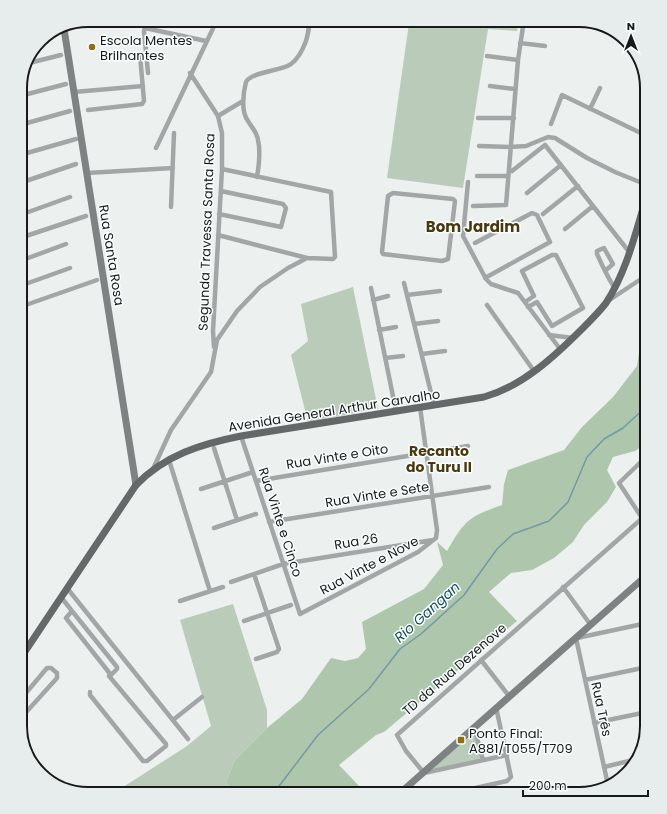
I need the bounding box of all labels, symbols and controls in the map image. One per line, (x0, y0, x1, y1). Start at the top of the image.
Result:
north arrow (611, 16, 651, 56)
text: N (627, 18, 635, 34)
place label: Escola Mentes Brilhantes (100, 31, 192, 65)
marker: Escola Mentes Brilhantes (87, 42, 97, 52)
street label: Segunda Travessa Santa Rosa (194, 133, 219, 331)
street label: Rua Santa Rosa (94, 203, 129, 307)
district label: Bom Jardim (426, 216, 520, 237)
street label: Avenida General Arthur Carvalho (227, 384, 441, 437)
street label: Rua Vinte e Oito (285, 439, 389, 474)
district label: Recanto do Turu II (406, 441, 472, 477)
street label: Rua Vinte e Cinco (254, 465, 307, 579)
street label: Rua Vinte e Sete (324, 477, 430, 512)
street label: Rua 26 (333, 529, 379, 554)
street label: Rua Vinte e Nove (316, 531, 422, 600)
water label: Rio Gangan (390, 577, 464, 647)
street label: TD da Rua Dezenove (398, 619, 511, 720)
street label: Rua Três (586, 680, 617, 738)
place label: Ponto Final: A881/T055/T709 (469, 724, 573, 758)
marker: Ponto Final: A881/T055/T709 (456, 735, 466, 745)
scale bar (523, 772, 648, 798)
text: 200 m (529, 777, 567, 794)

